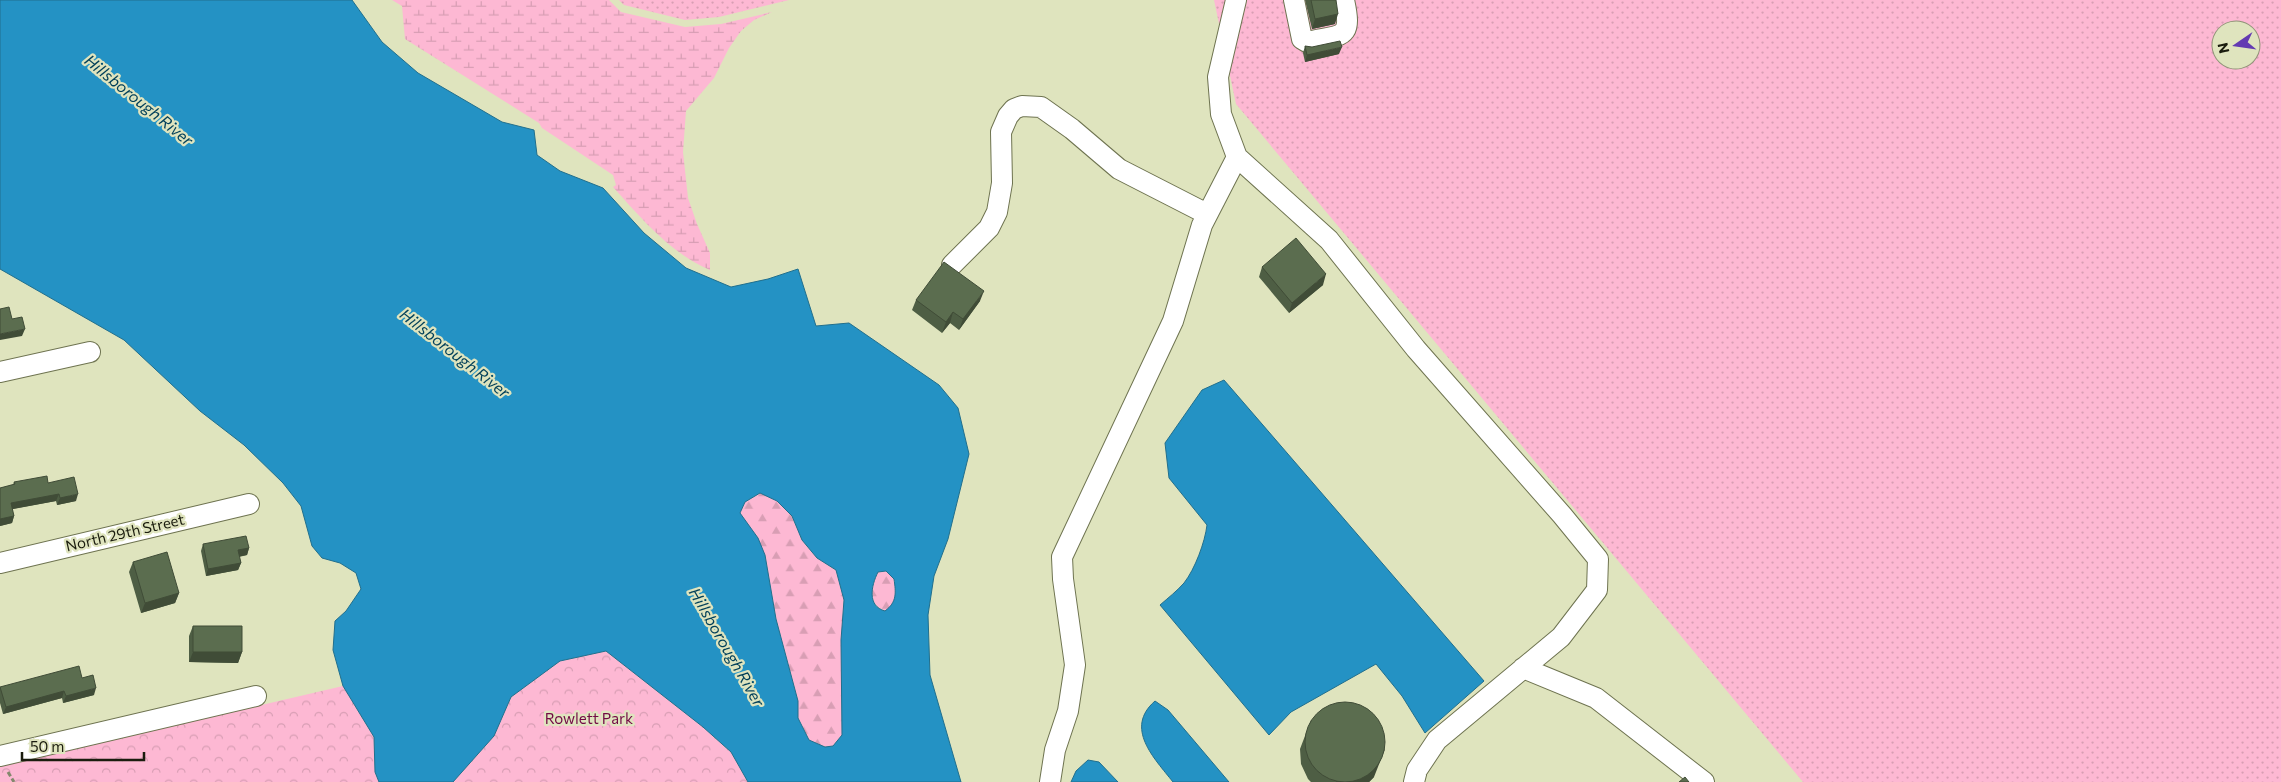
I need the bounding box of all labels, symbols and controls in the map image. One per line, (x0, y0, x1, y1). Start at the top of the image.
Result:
north arrow (2211, 20, 2261, 70)
text: N (2213, 41, 2232, 55)
water label: Hillsborough River (81, 50, 198, 149)
water label: Hillsborough River (397, 304, 514, 402)
street label: North 29th Street (64, 510, 186, 554)
water label: Hillsborough River (686, 584, 769, 710)
park label: Rowlett Park (545, 709, 633, 727)
scale bar (22, 730, 145, 762)
text: 50 m (30, 737, 64, 755)

